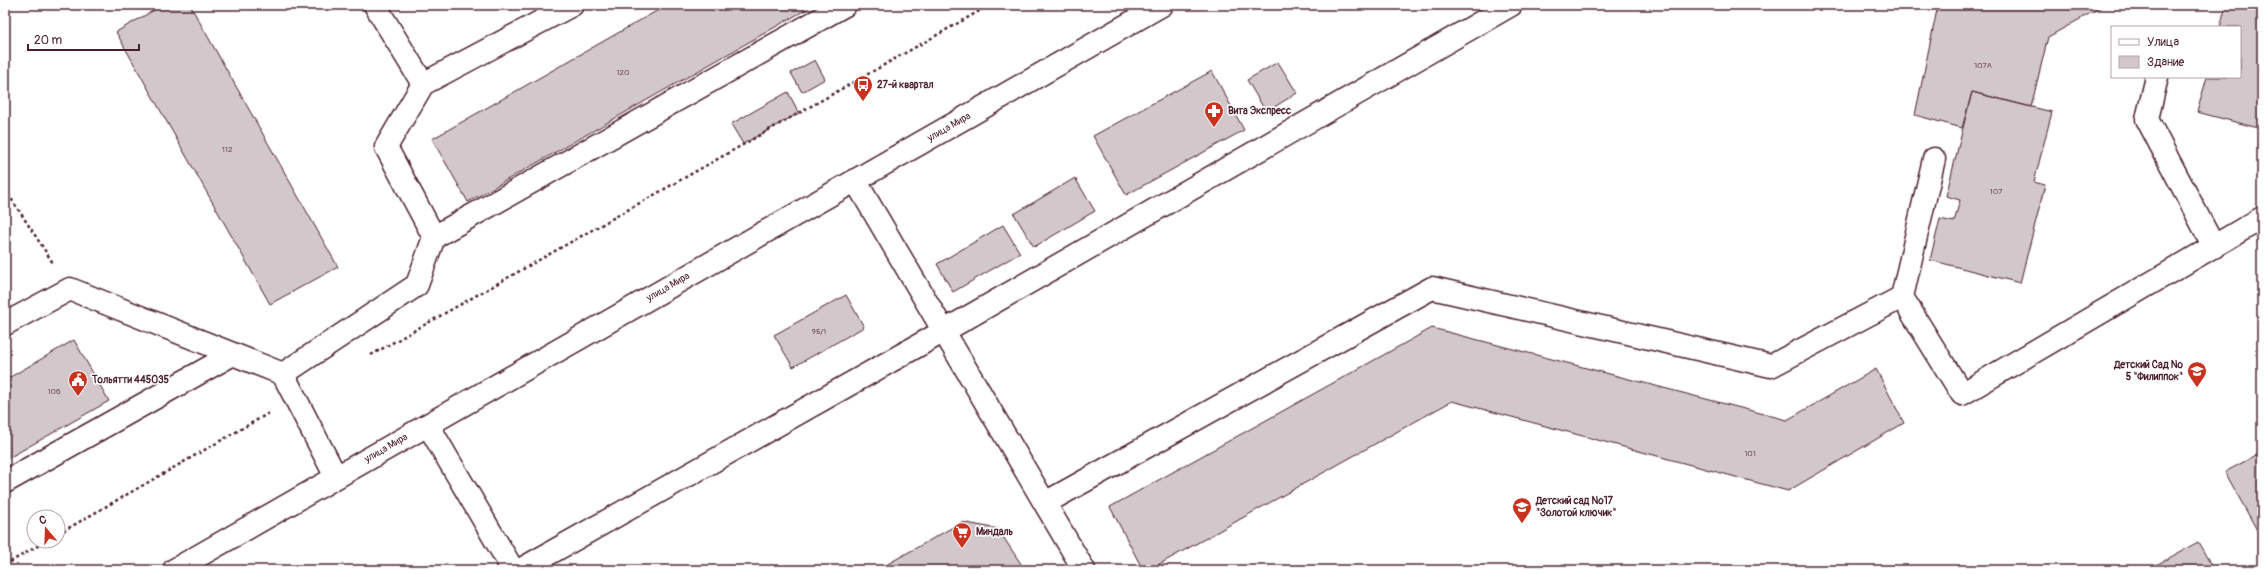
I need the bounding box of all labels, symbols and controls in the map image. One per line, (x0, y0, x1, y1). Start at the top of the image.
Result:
scale bar (28, 26, 139, 52)
legend (2111, 26, 2241, 78)
text: 20 m (34, 33, 63, 48)
text: Улица (2147, 35, 2179, 50)
text: Здание (2147, 55, 2184, 70)
house number: 107А (1974, 61, 1992, 70)
house number: 120 (616, 68, 630, 77)
bus stop icon: 27-й квартал (852, 74, 874, 102)
place label: 27-й квартал (877, 79, 933, 91)
pharmacy icon: Вита Экспресс (1203, 100, 1225, 128)
place label: Вита Экспресс (1228, 105, 1291, 117)
street label: улица Мира (924, 110, 973, 145)
house number: 112 (222, 145, 233, 154)
house number: 107 (1990, 187, 2003, 196)
street label: улица Мира (643, 270, 692, 305)
house number: 95/1 (812, 327, 826, 336)
place label: Детский Сад № 5 "Филиппок" (2113, 359, 2184, 383)
school or university icon: Детский Сад № 5 "Филиппок" (2186, 360, 2208, 388)
public building icon: Тольятти 445035 (67, 369, 89, 397)
place label: Тольятти 445035 (91, 374, 170, 386)
house number: 106 (47, 387, 61, 396)
street label: улица Мира (361, 431, 410, 466)
house number: 101 (1744, 449, 1756, 458)
place label: Детский сад №17 "Золотой ключик" (1535, 495, 1616, 519)
school or university icon: Детский сад №17 "Золотой ключик" (1511, 496, 1533, 524)
north arrow (26, 509, 66, 549)
text: С (38, 513, 48, 527)
supermarket icon: Миндаль (951, 521, 973, 549)
place label: Миндаль (976, 526, 1014, 538)

